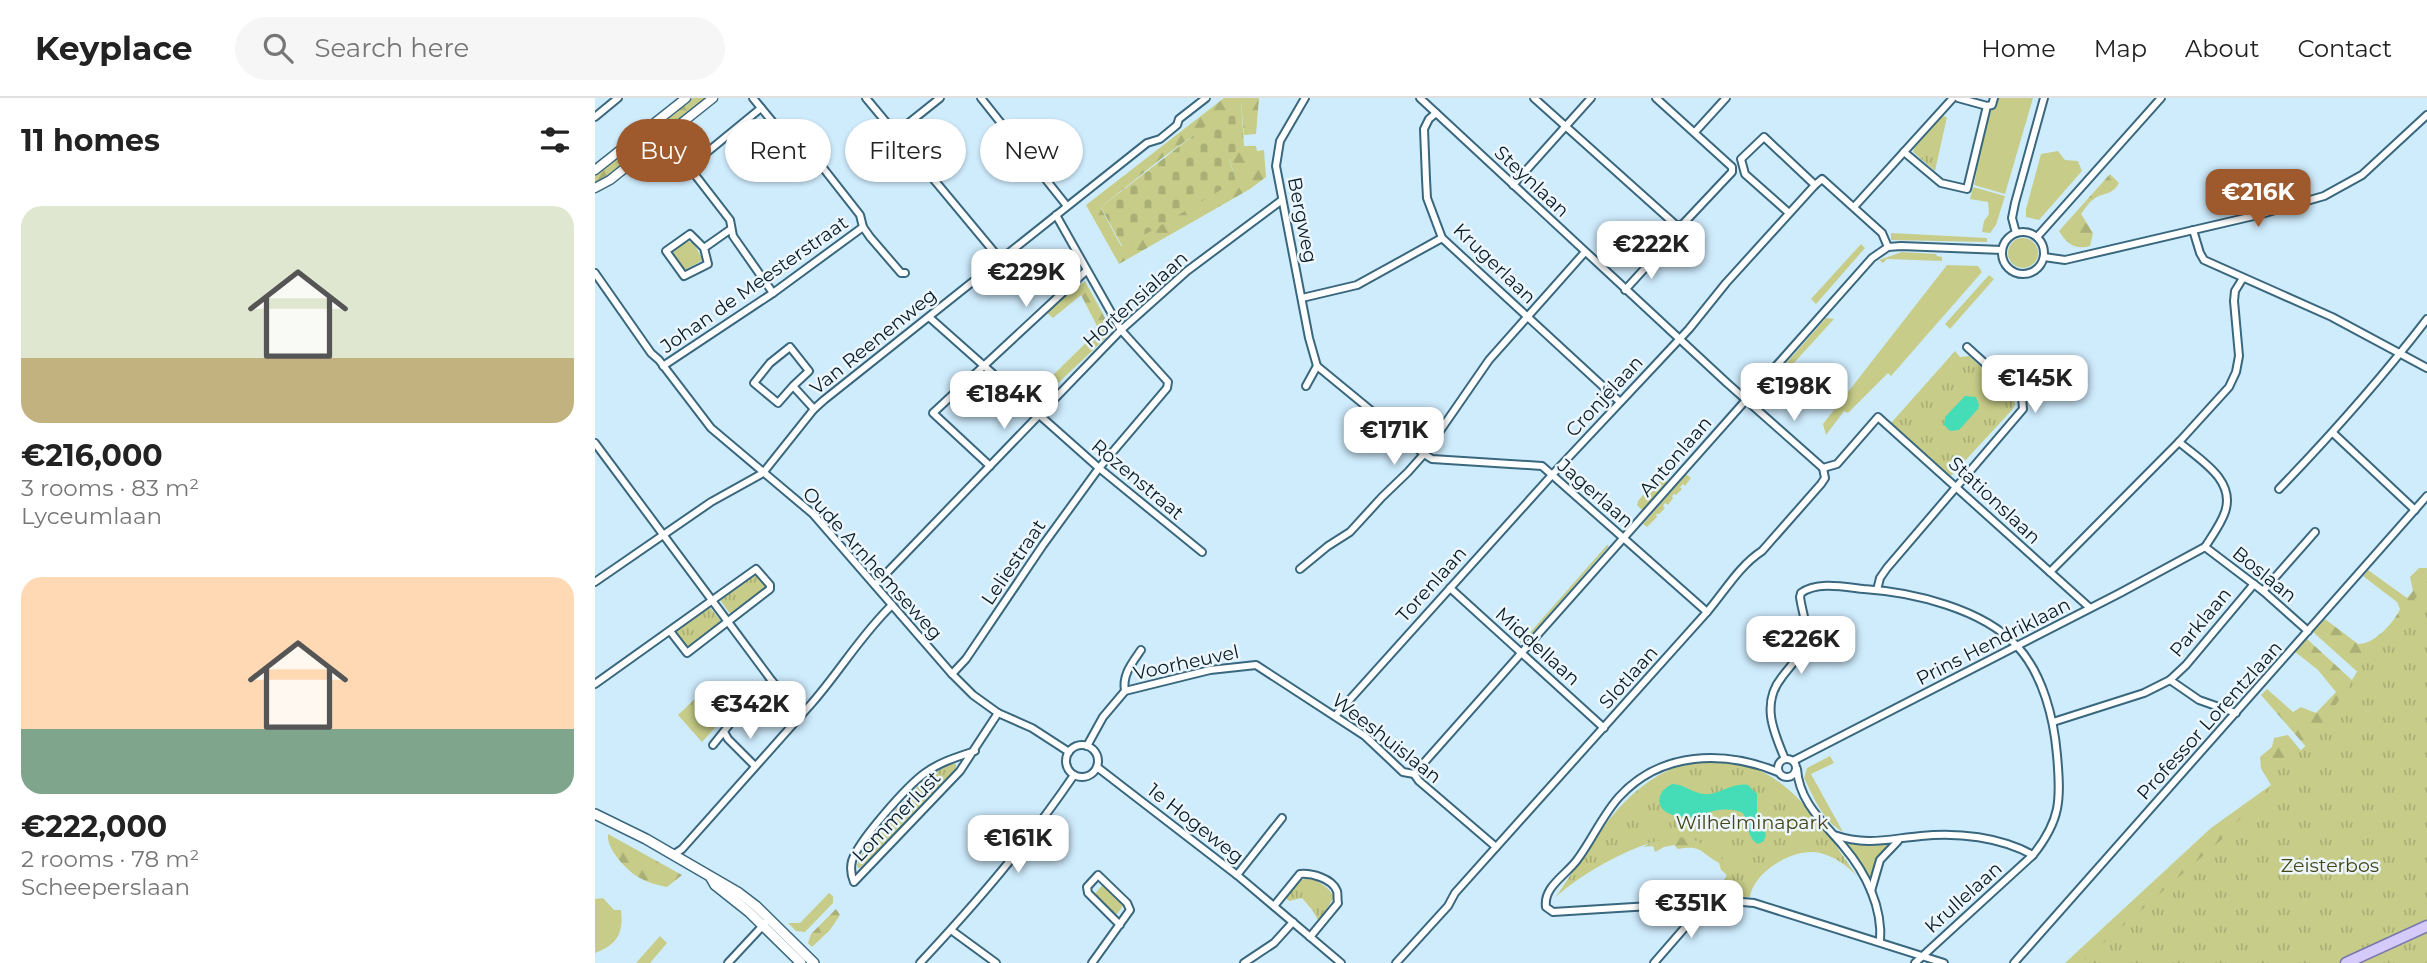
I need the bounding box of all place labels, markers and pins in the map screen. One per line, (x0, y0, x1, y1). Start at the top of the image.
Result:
pin: €216K (2209, 170, 2307, 229)
pin: €222K (1602, 222, 1700, 281)
pin: €229K (977, 250, 1075, 309)
pin: €145K (1986, 356, 2084, 415)
pin: €198K (1745, 364, 1843, 423)
pin: €184K (955, 372, 1053, 431)
pin: €171K (1345, 408, 1443, 467)
pin: €226K (1752, 616, 1850, 676)
pin: €342K (701, 682, 799, 741)
pin: €161K (969, 816, 1067, 875)
pin: €351K (1642, 880, 1740, 940)

